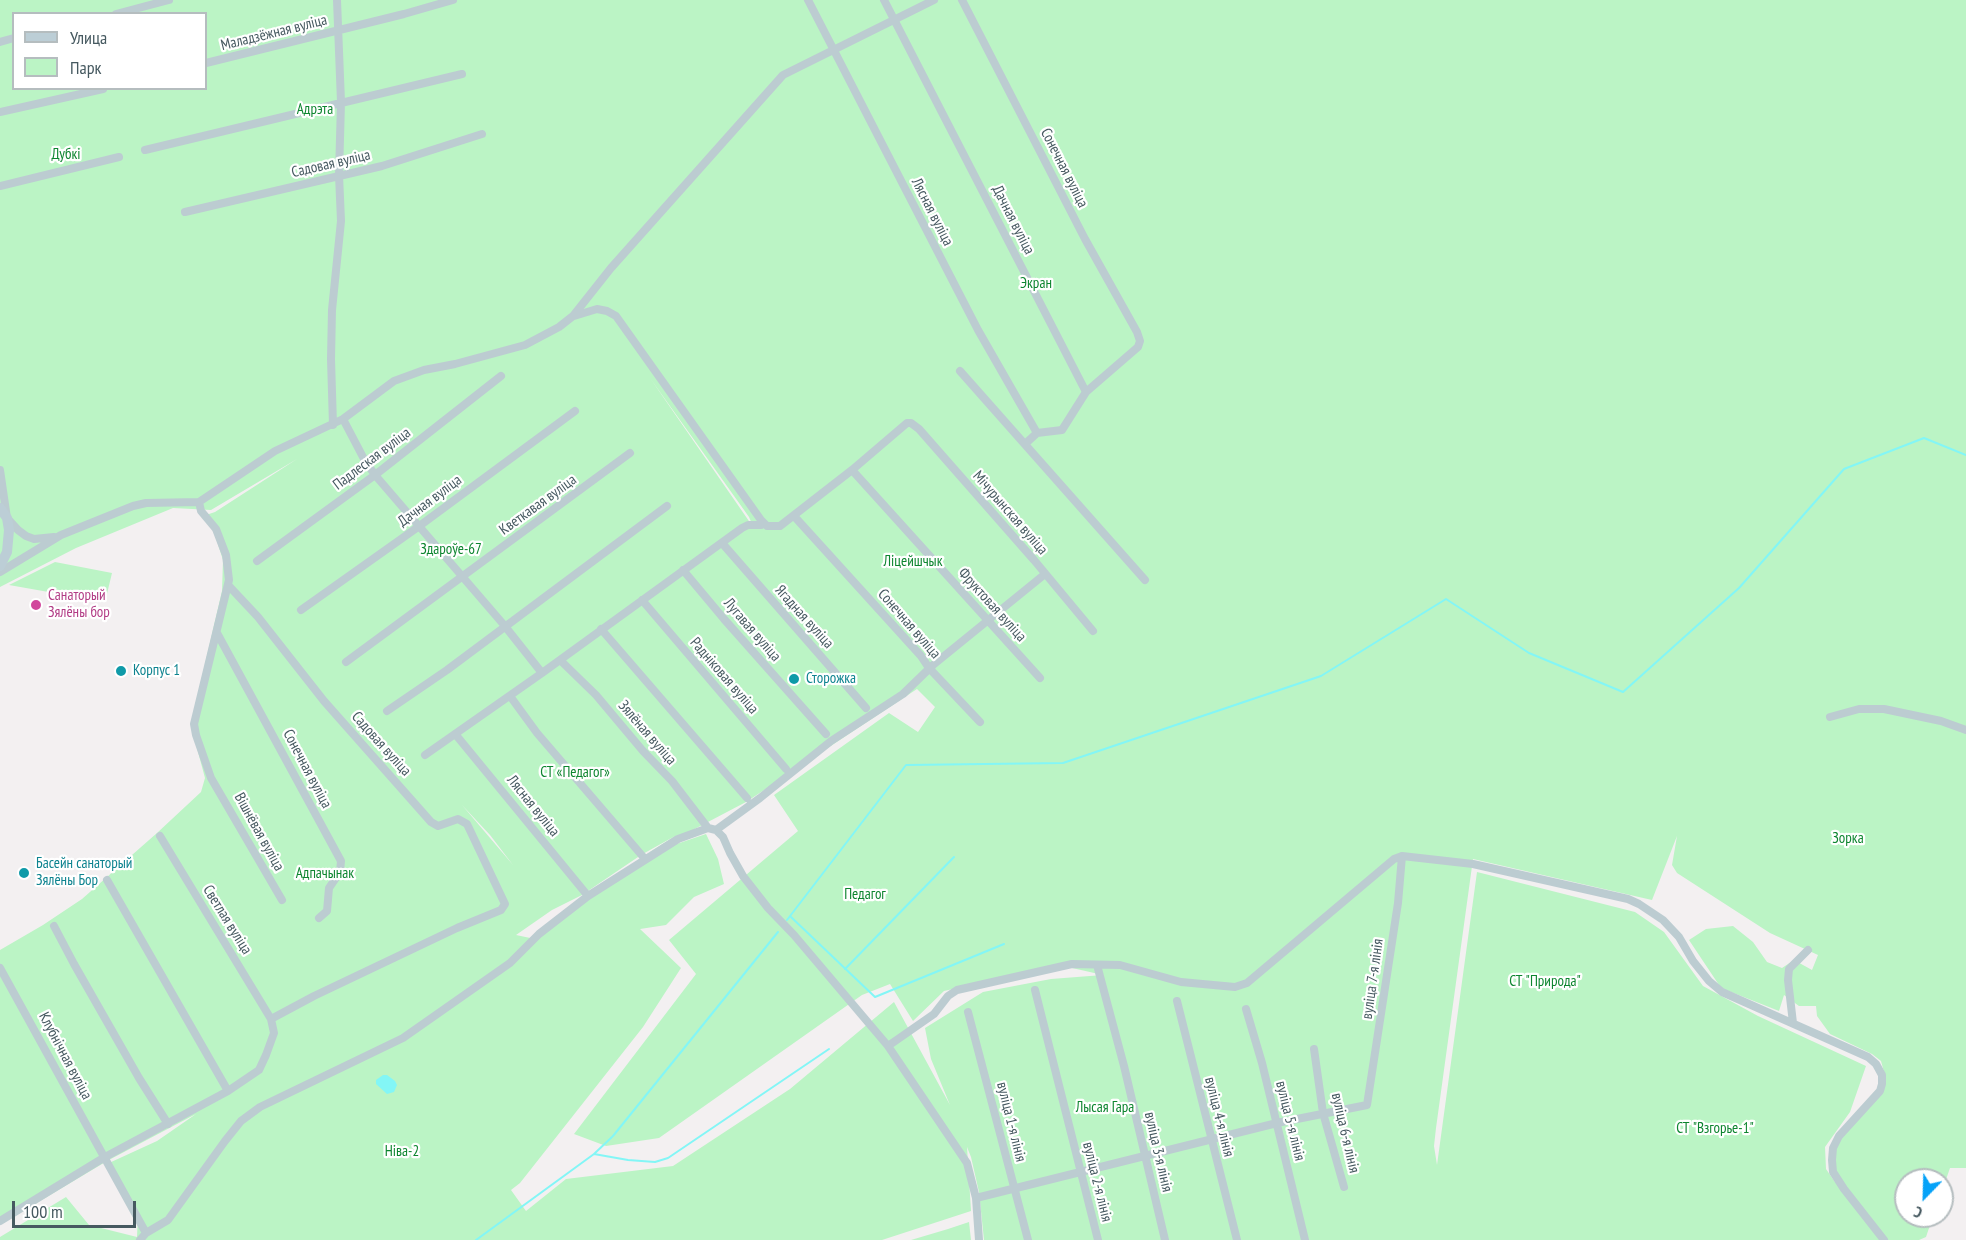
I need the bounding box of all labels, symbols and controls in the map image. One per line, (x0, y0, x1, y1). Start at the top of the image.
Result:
street label: Маладзёжная вуліца (219, 11, 329, 55)
legend (12, 12, 207, 90)
text: Улица (70, 26, 107, 49)
text: Парк (70, 56, 101, 79)
park label: Адрэта (297, 101, 333, 119)
street label: Сонечная вуліца (1036, 125, 1092, 211)
park label: Дубкі (52, 146, 80, 164)
street label: Садовая вуліца (290, 146, 372, 182)
street label: Лясная вуліца (907, 175, 957, 249)
street label: Дачная вуліца (988, 182, 1038, 258)
park label: Экран (1020, 275, 1052, 293)
street label: Падлеская вуліца (330, 424, 414, 494)
street label: Мічурынская вуліца (969, 467, 1051, 559)
street label: Дачная вуліца (395, 471, 465, 531)
street label: Кветкавая вуліца (496, 471, 580, 539)
park label: Здароўе-67 (420, 541, 482, 559)
park label: Ліцейшчык (884, 553, 942, 571)
street label: Фруктовая вуліца (954, 564, 1030, 646)
street label: Ягадная вуліца (771, 582, 837, 652)
street label: Сонечная вуліца (874, 585, 944, 663)
place label: Санаторый Зялёны бор (48, 587, 110, 622)
street label: Лугавая вуліца (720, 595, 784, 665)
marker: Санаторый Зялёны бор (29, 598, 43, 612)
street label: Радніковая вуліца (686, 634, 762, 718)
place label: Корпус 1 (133, 662, 180, 680)
marker: Корпус 1 (114, 664, 128, 678)
place label: Сторожка (806, 670, 856, 688)
marker: Сторожка (787, 672, 801, 686)
street label: Зялёная вуліца (614, 697, 680, 769)
street label: Садовая вуліца (347, 708, 415, 780)
street label: Сонечная вуліца (279, 727, 335, 811)
park label: СТ «Педагог» (540, 764, 610, 782)
street label: Лясная вуліца (503, 772, 563, 840)
street label: Вішнёвая вуліца (230, 790, 288, 874)
park label: Зорка (1832, 830, 1864, 848)
place label: Басейн санаторый Зялёны Бор (36, 855, 132, 890)
park label: Адпачынак (296, 865, 354, 883)
marker: Басейн санаторый Зялёны Бор (17, 866, 31, 880)
street label: Светлая вуліца (199, 882, 255, 958)
park label: Педагог (844, 886, 886, 904)
street label: вуліца 7-я лінія (1358, 938, 1388, 1020)
park label: СТ "Природа" (1509, 973, 1581, 991)
street label: Клубнічная вуліца (34, 1009, 96, 1103)
street label: вуліца 4-я лінія (1200, 1075, 1238, 1159)
street label: вуліца 5-я лінія (1271, 1079, 1309, 1163)
street label: вуліца 1-я лінія (992, 1080, 1030, 1164)
street label: вуліца 6-я лінія (1327, 1091, 1363, 1175)
park label: Лысая Гара (1076, 1099, 1134, 1117)
street label: вуліца 3-я лінія (1140, 1110, 1176, 1194)
park label: СТ "Взгорье-1" (1676, 1120, 1754, 1138)
street label: вуліца 2-я лінія (1078, 1140, 1116, 1224)
park label: Ніва-2 (385, 1143, 419, 1161)
north arrow (1894, 1168, 1954, 1228)
scale bar (15, 1189, 140, 1227)
text: 100 m (23, 1200, 63, 1223)
text: С (1910, 1202, 1925, 1223)

